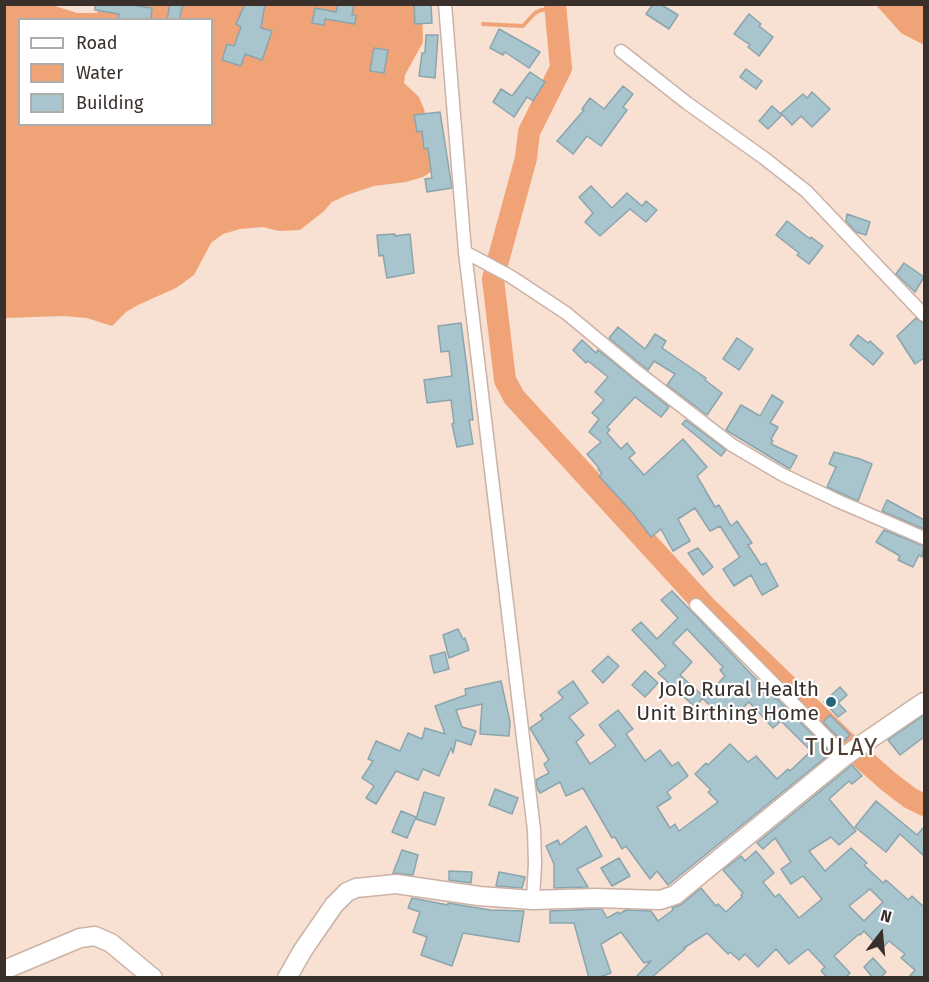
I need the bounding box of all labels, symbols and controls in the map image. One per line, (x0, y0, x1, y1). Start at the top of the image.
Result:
legend (18, 18, 213, 126)
text: Road (76, 32, 118, 54)
text: Water (76, 62, 123, 84)
text: Building (76, 92, 143, 114)
place label: Jolo Rural Health Unit Birthing Home (636, 677, 819, 727)
marker: Jolo Rural Health Unit Birthing Home (824, 695, 838, 709)
district label: TULAY (805, 734, 879, 762)
north arrow (851, 904, 911, 964)
text: N (878, 906, 894, 927)

